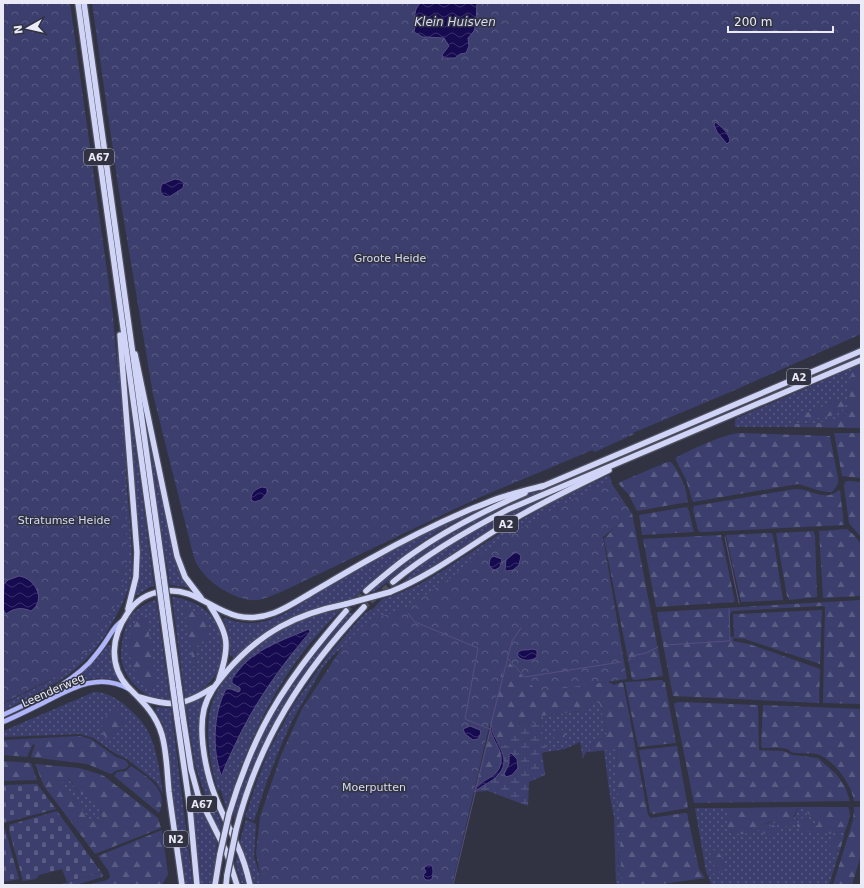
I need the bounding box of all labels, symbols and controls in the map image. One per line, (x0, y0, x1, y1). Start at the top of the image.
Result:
north arrow (8, 8, 48, 48)
scale bar (728, 8, 833, 34)
water label: Klein Huisven (414, 15, 496, 29)
text: 200 m (734, 15, 772, 29)
text: N (12, 24, 26, 35)
road number: A67 (84, 149, 114, 165)
park label: Groote Heide (354, 252, 427, 265)
road number: A2 (787, 369, 811, 385)
park label: Stratumse Heide (18, 514, 110, 527)
road number: A2 (494, 516, 518, 532)
street label: Leenderweg (20, 671, 87, 710)
park label: Moerputten (342, 781, 406, 794)
road number: A67 (187, 796, 217, 812)
road number: N2 (164, 831, 188, 847)

